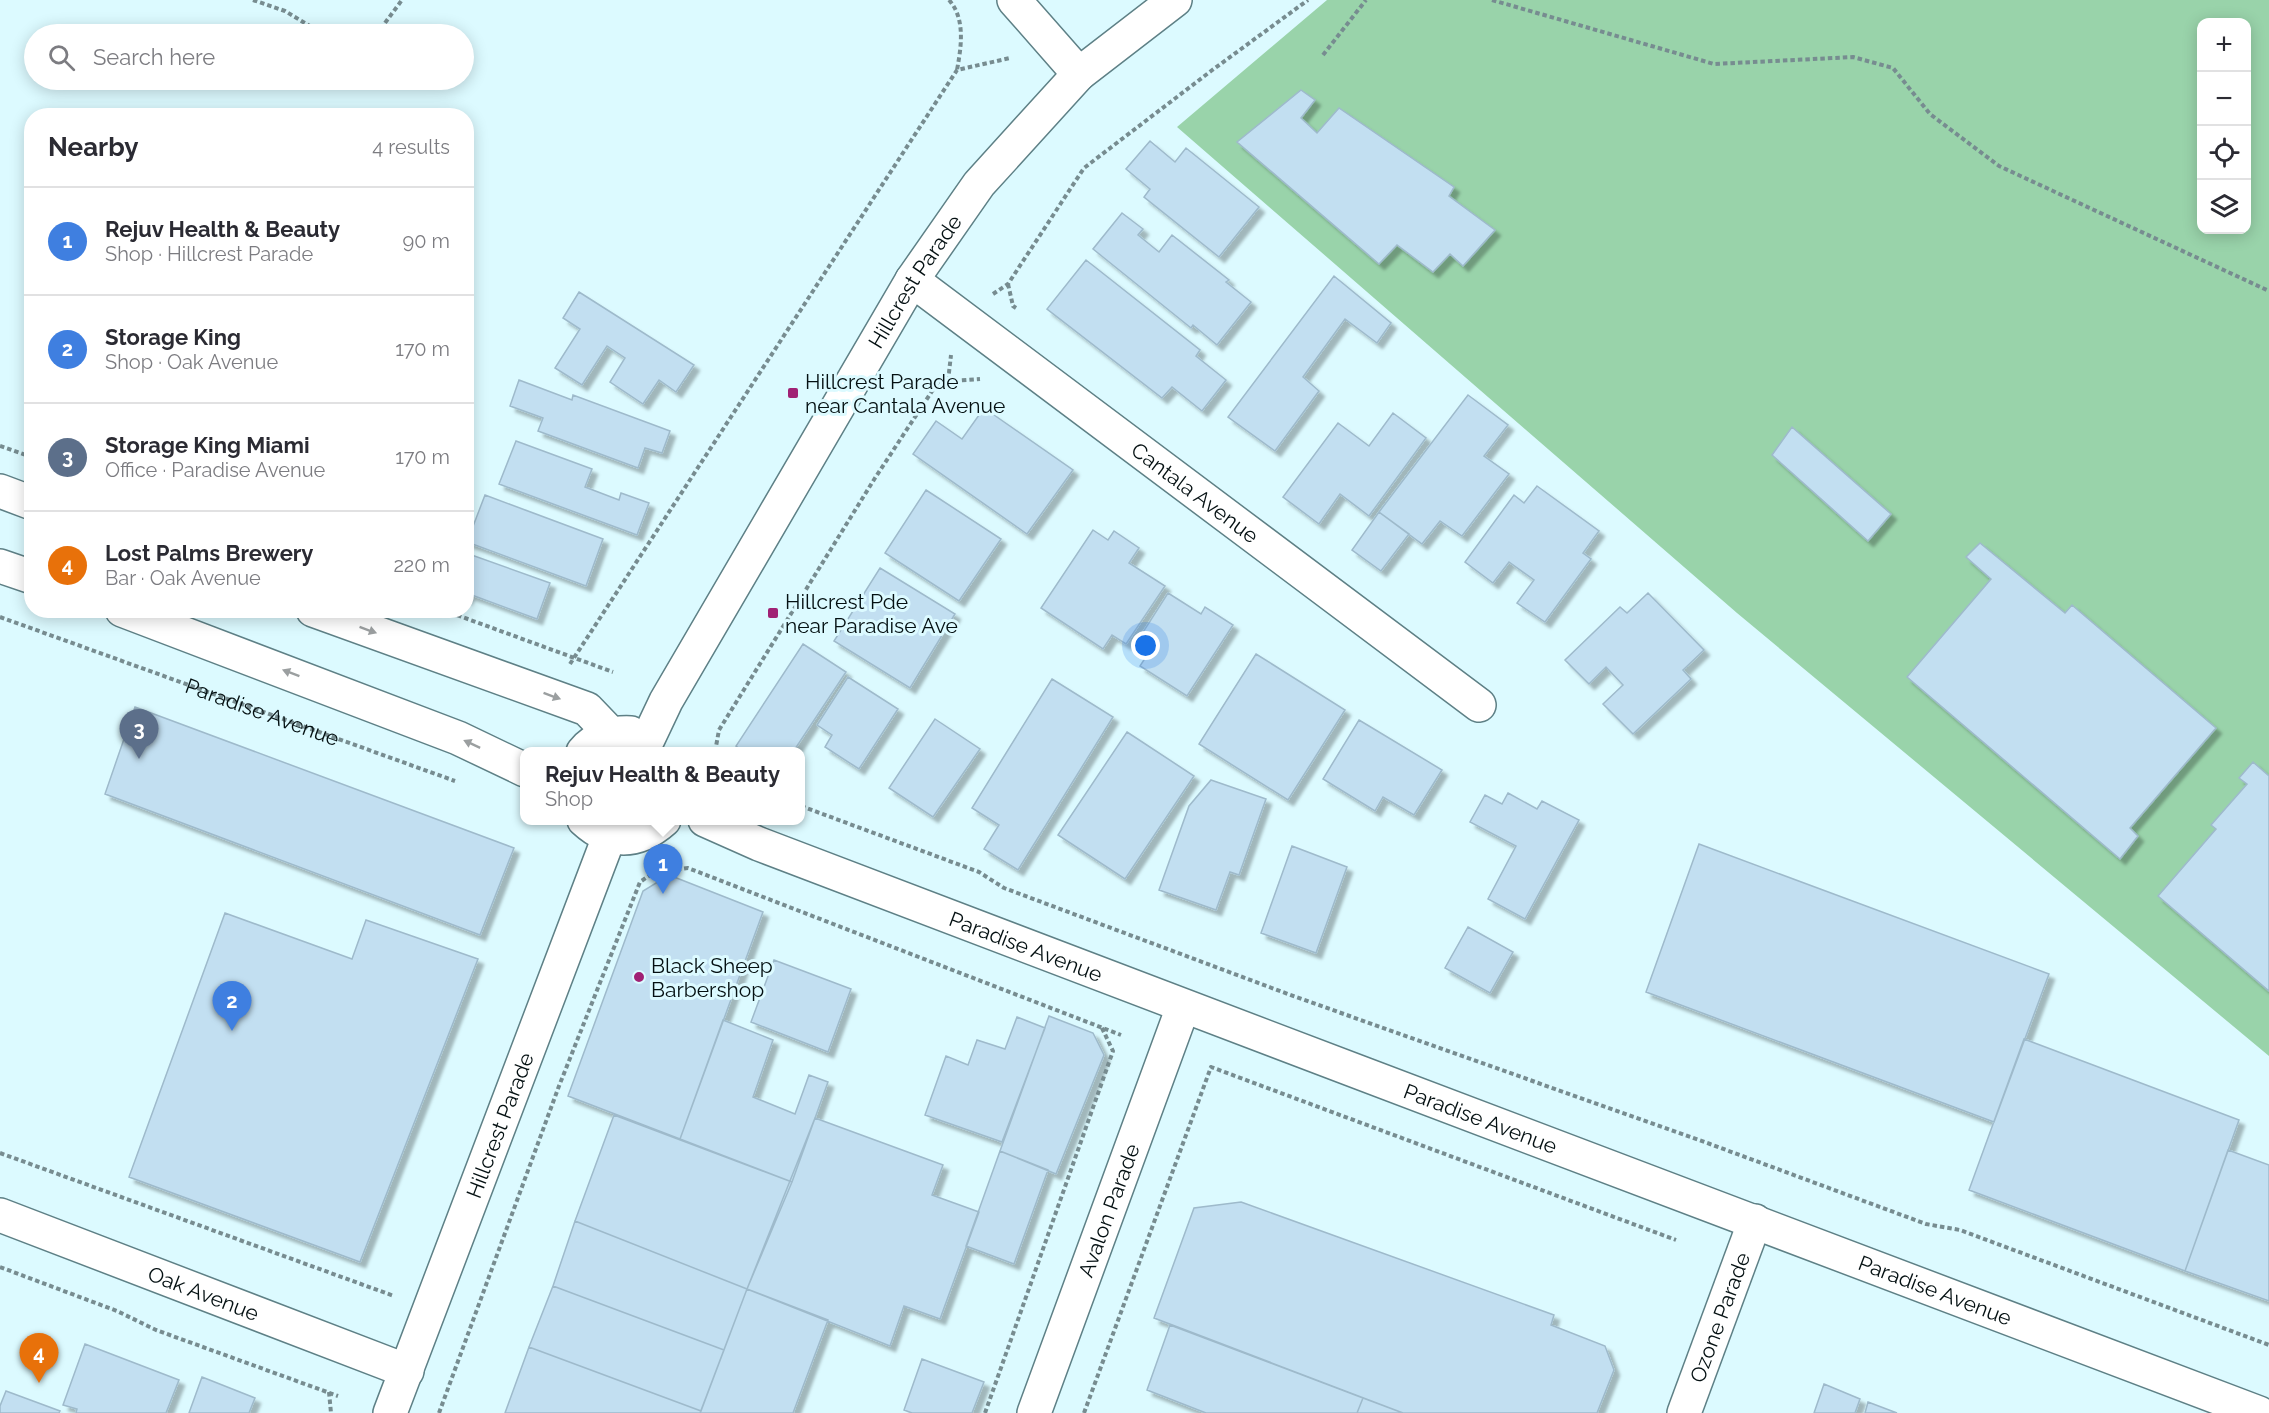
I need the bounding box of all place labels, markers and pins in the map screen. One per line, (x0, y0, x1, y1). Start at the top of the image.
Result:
place label: Hillcrest Parade near Cantala Avenue (805, 369, 1005, 418)
marker: Hillcrest Parade near Cantala Avenue (786, 386, 800, 400)
place label: Hillcrest Pde near Paradise Ave (785, 589, 958, 638)
marker: Hillcrest Pde near Paradise Ave (766, 606, 780, 620)
pin: 3 (120, 710, 158, 759)
pin: 1 (644, 844, 682, 894)
place label: Black Sheep Barbershop (651, 953, 773, 1002)
marker: Black Sheep Barbershop (632, 970, 646, 984)
pin: 2 (212, 982, 252, 1031)
pin: 4 (20, 1334, 58, 1383)

